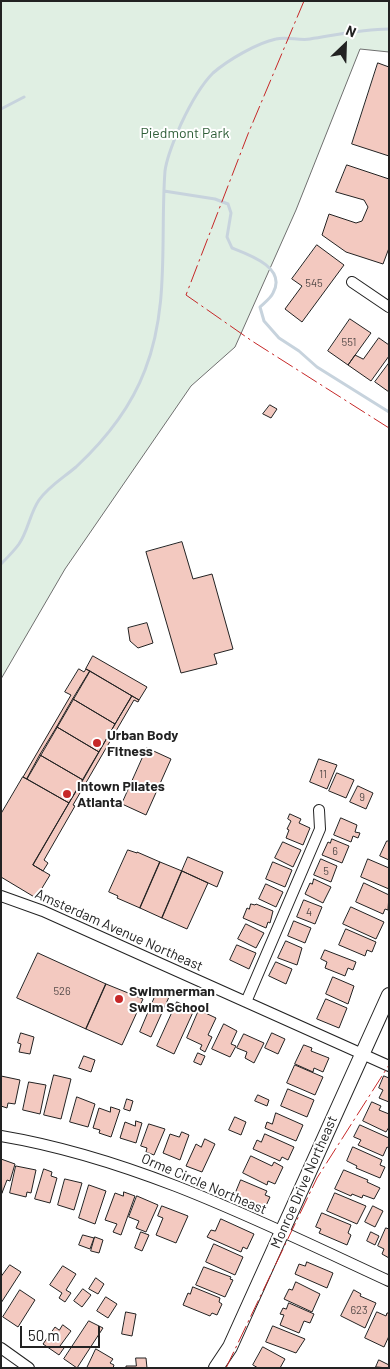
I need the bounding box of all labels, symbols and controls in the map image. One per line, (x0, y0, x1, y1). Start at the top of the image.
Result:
north arrow (320, 20, 370, 70)
text: N (344, 21, 359, 40)
park label: Piedmont Park (140, 125, 230, 141)
house number: 545 (305, 276, 323, 290)
house number: 551 (342, 335, 356, 349)
place label: Urban Body Fitness (107, 727, 178, 760)
marker: Urban Body Fitness (91, 737, 103, 749)
house number: 11 (319, 767, 327, 781)
place label: Intown Pilates Atlanta (77, 778, 165, 810)
marker: Intown Pilates Atlanta (61, 788, 73, 800)
house number: 9 (359, 790, 365, 804)
house number: 6 (332, 844, 338, 858)
house number: 5 (323, 864, 329, 878)
street label: Amsterdam Avenue Northeast (32, 885, 206, 975)
house number: 4 (306, 905, 312, 919)
place label: Swimmerman Swim School (129, 983, 215, 1016)
house number: 526 (53, 984, 71, 998)
marker: Swimmerman Swim School (113, 993, 125, 1005)
street label: Monroe Drive Northeast (267, 1113, 341, 1251)
street label: Orme Circle Northeast (139, 1150, 269, 1218)
house number: 623 (350, 1303, 368, 1317)
scale bar (22, 1316, 102, 1348)
text: 50 m (28, 1326, 60, 1344)

